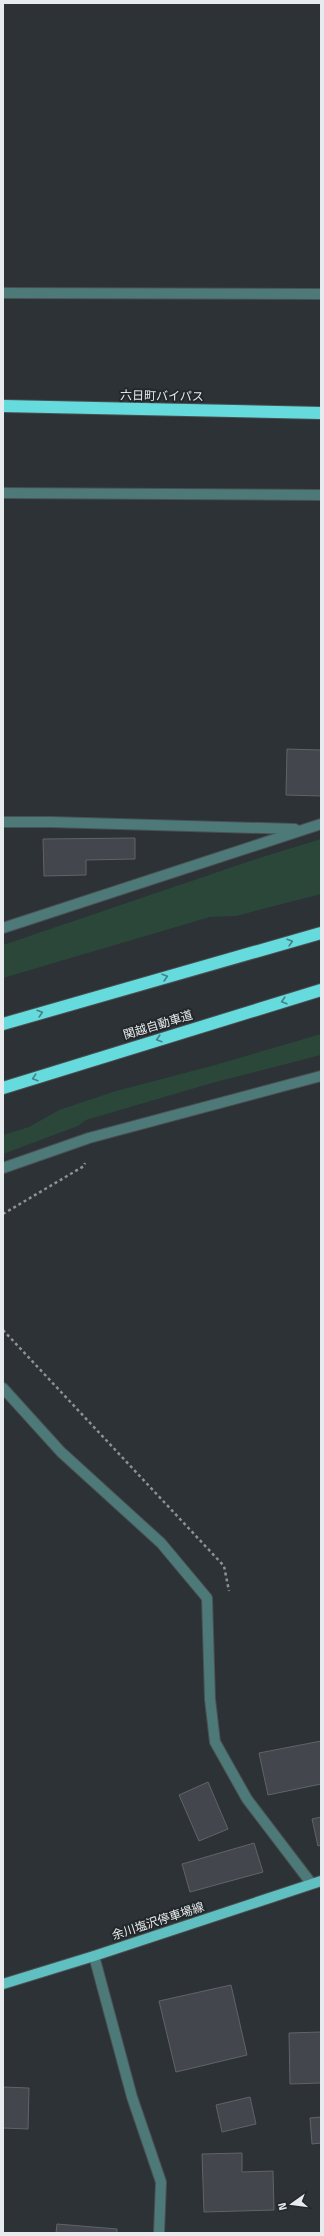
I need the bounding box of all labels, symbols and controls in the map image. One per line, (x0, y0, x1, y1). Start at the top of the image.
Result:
street label: 六日町バイパス (120, 385, 204, 406)
one-way arrow (287, 938, 294, 947)
one-way arrow (162, 973, 169, 982)
one-way arrow (280, 996, 287, 1005)
street label: 関越自動車道 (121, 1005, 195, 1044)
one-way arrow (37, 1009, 44, 1018)
one-way arrow (156, 1034, 163, 1043)
one-way arrow (32, 1073, 39, 1082)
street label: 余川塩沢停車場線 (109, 1897, 206, 1944)
north arrow (272, 2184, 312, 2224)
text: N (274, 2201, 291, 2212)

